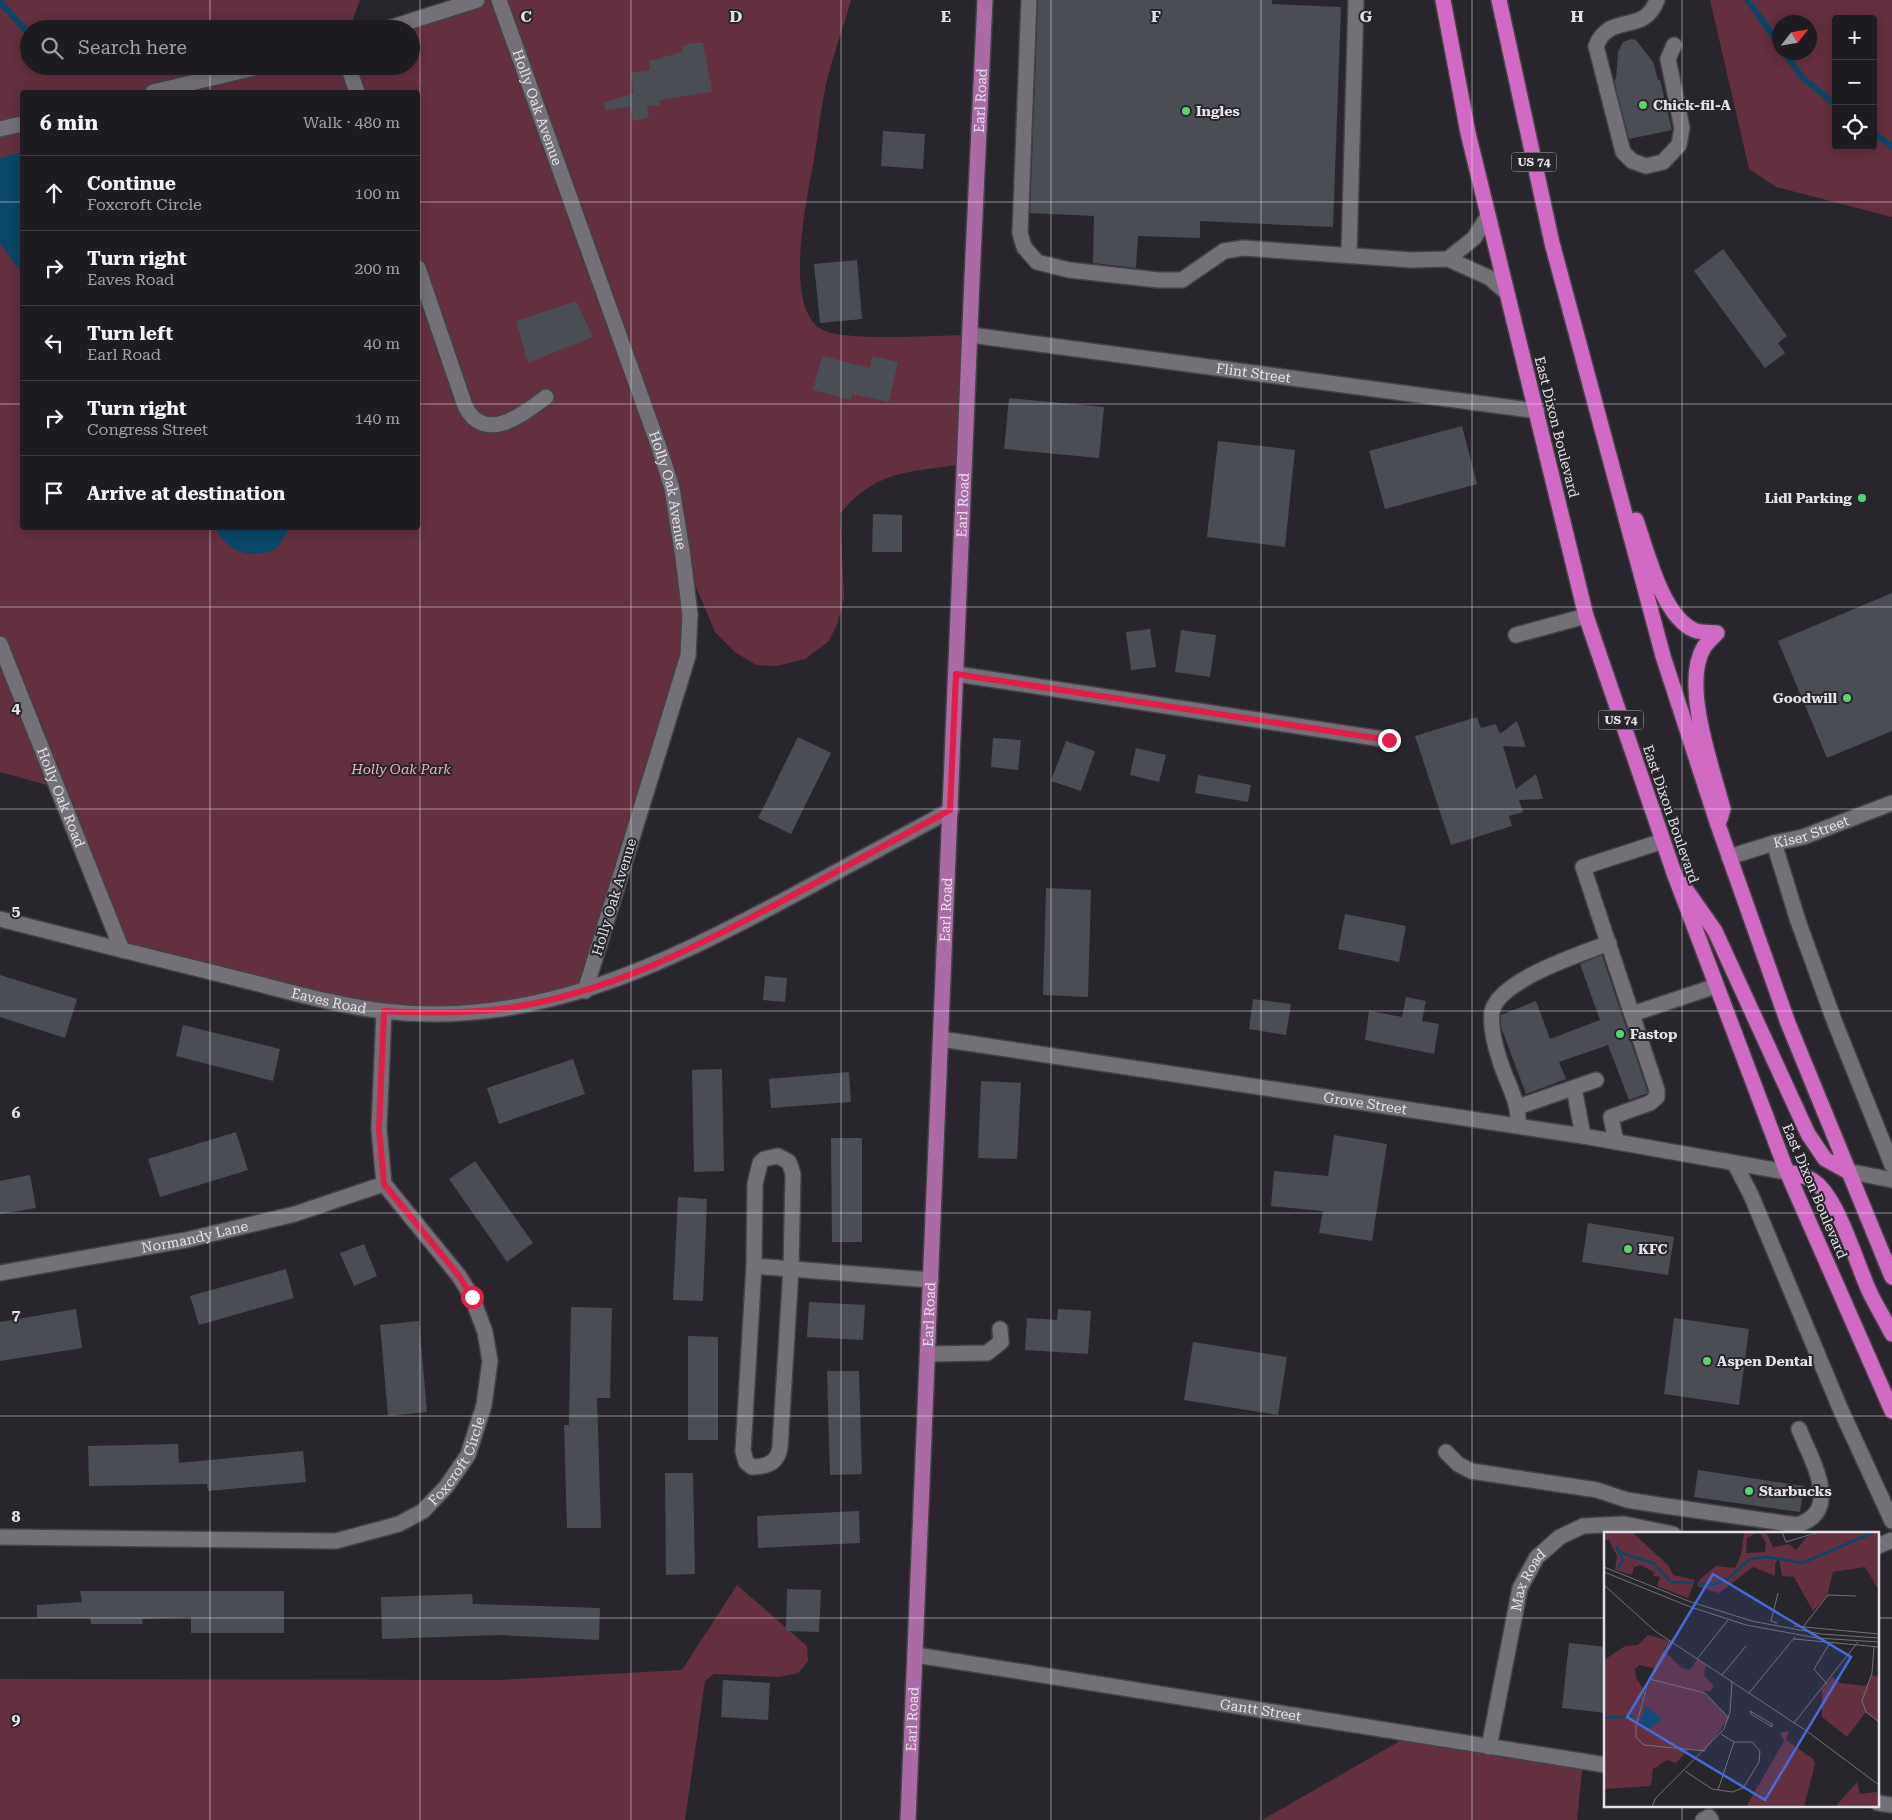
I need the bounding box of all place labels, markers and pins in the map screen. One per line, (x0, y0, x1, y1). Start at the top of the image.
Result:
place label: Chick-fil-A (1653, 97, 1731, 113)
marker: Chick-fil-A (1637, 99, 1649, 111)
place label: Ingles (1196, 103, 1240, 119)
marker: Ingles (1180, 105, 1192, 117)
place label: Lidl Parking (1765, 490, 1852, 506)
marker: Lidl Parking (1856, 492, 1868, 504)
place label: Goodwill (1773, 690, 1837, 706)
marker: Goodwill (1841, 692, 1853, 704)
place label: Fastop (1630, 1026, 1677, 1042)
marker: Fastop (1614, 1028, 1626, 1040)
place label: KFC (1638, 1241, 1667, 1257)
marker: KFC (1622, 1243, 1634, 1255)
place label: Aspen Dental (1717, 1353, 1813, 1369)
marker: Aspen Dental (1701, 1355, 1713, 1367)
place label: Starbucks (1759, 1483, 1832, 1499)
marker: Starbucks (1743, 1485, 1755, 1497)

